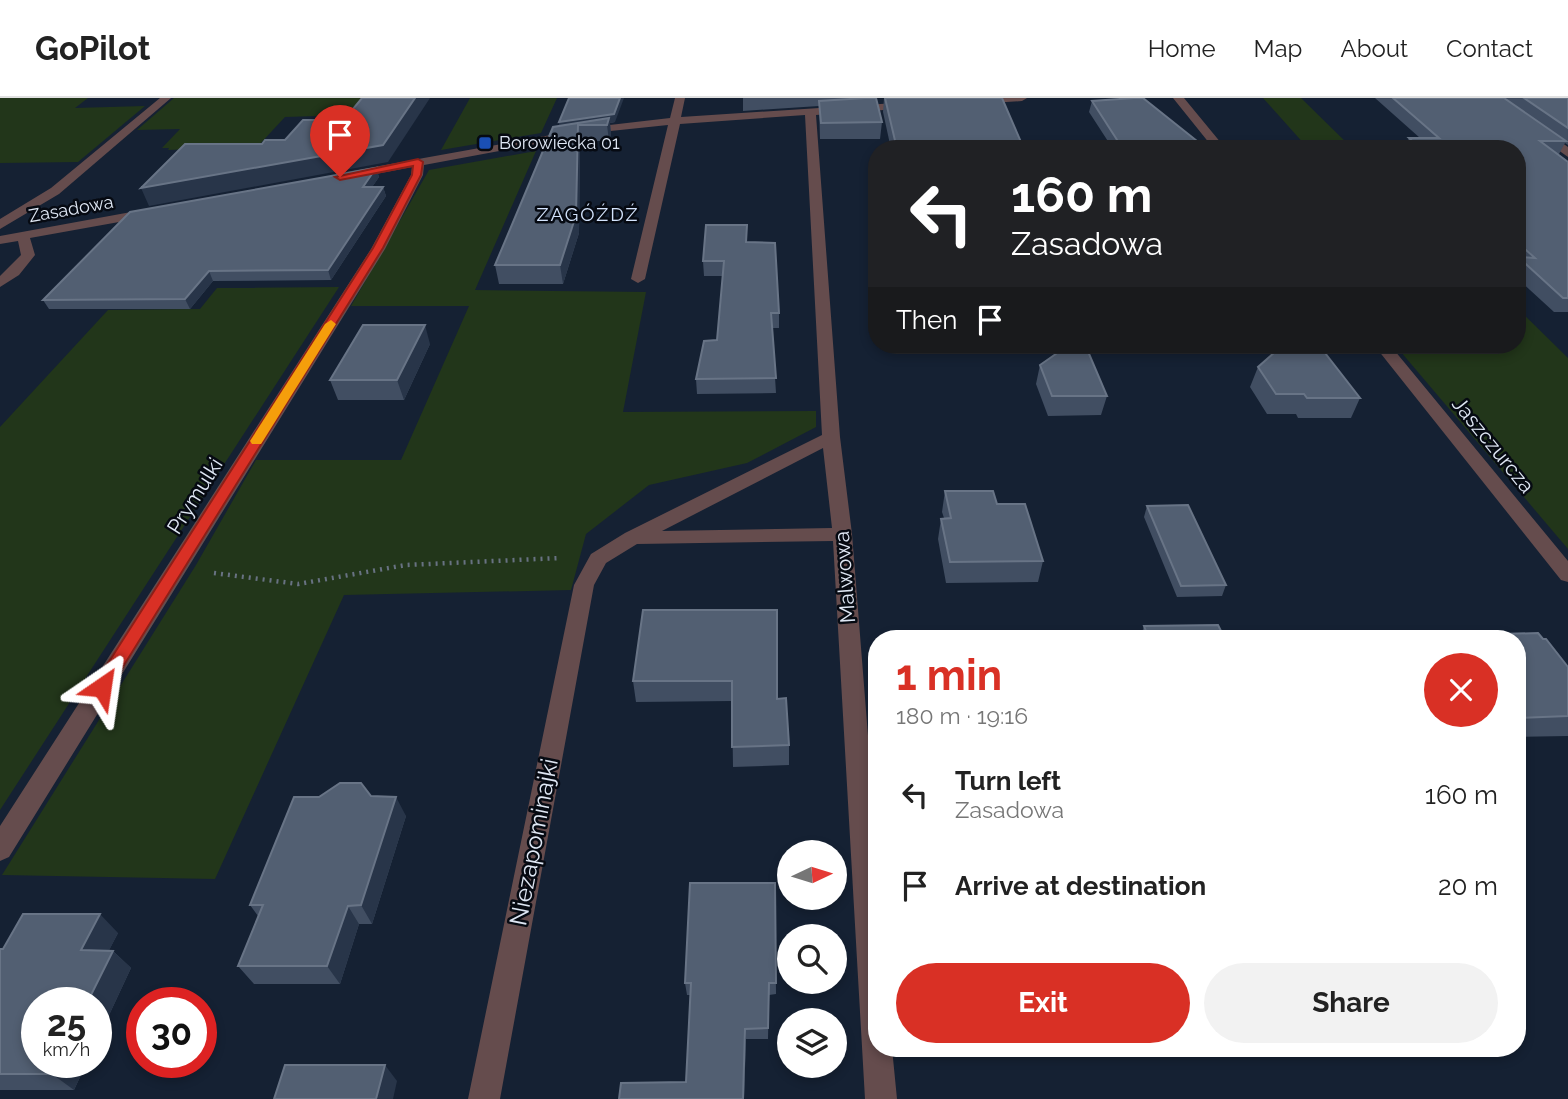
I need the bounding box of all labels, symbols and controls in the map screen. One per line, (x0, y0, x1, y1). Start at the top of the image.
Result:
text: GoPilot (35, 29, 150, 68)
text: Home (1148, 34, 1216, 63)
text: Map (1254, 34, 1302, 63)
text: About (1340, 34, 1408, 63)
text: Contact (1446, 34, 1533, 63)
pin (310, 105, 370, 177)
icon: arrive (321, 116, 359, 154)
place label: Borowiecka 01 (499, 132, 620, 153)
marker: Borowiecka 01 (477, 135, 493, 151)
text: 160 m (1011, 166, 1152, 223)
icon: left (896, 168, 987, 259)
street label: Zasadowa (27, 191, 115, 226)
district label: ZAGÓŹDŹ (536, 203, 640, 225)
text: Zasadowa (1011, 225, 1163, 262)
icon: arrive (971, 301, 1009, 339)
text: Then (896, 305, 957, 335)
street label: Jaszczurcza (1447, 392, 1540, 498)
street label: Prymulki (161, 453, 228, 538)
street label: Malwowa (829, 530, 860, 624)
position arrow (65, 650, 139, 724)
text: 1 min (896, 651, 1002, 700)
button: close (1424, 653, 1498, 727)
text: 180 m · 19:16 (896, 702, 1028, 729)
street label: Niezapominajki (503, 756, 564, 928)
text: Turn left (955, 766, 1061, 796)
icon: left (896, 776, 934, 814)
text: 160 m (1425, 780, 1498, 810)
text: Zasadowa (955, 796, 1064, 823)
north arrow (777, 840, 847, 910)
map controls (777, 840, 847, 1078)
icon: arrive (896, 867, 934, 905)
text: Arrive at destination (955, 871, 1206, 901)
text: 20 m (1438, 871, 1498, 901)
button: search (777, 924, 847, 994)
button: Exit (896, 963, 1190, 1043)
button: Share (1204, 963, 1498, 1043)
speed limit sign: 30 (126, 987, 217, 1078)
text: 25 (47, 1003, 86, 1044)
button: layers (777, 1008, 847, 1078)
text: km/h (43, 1039, 90, 1060)

